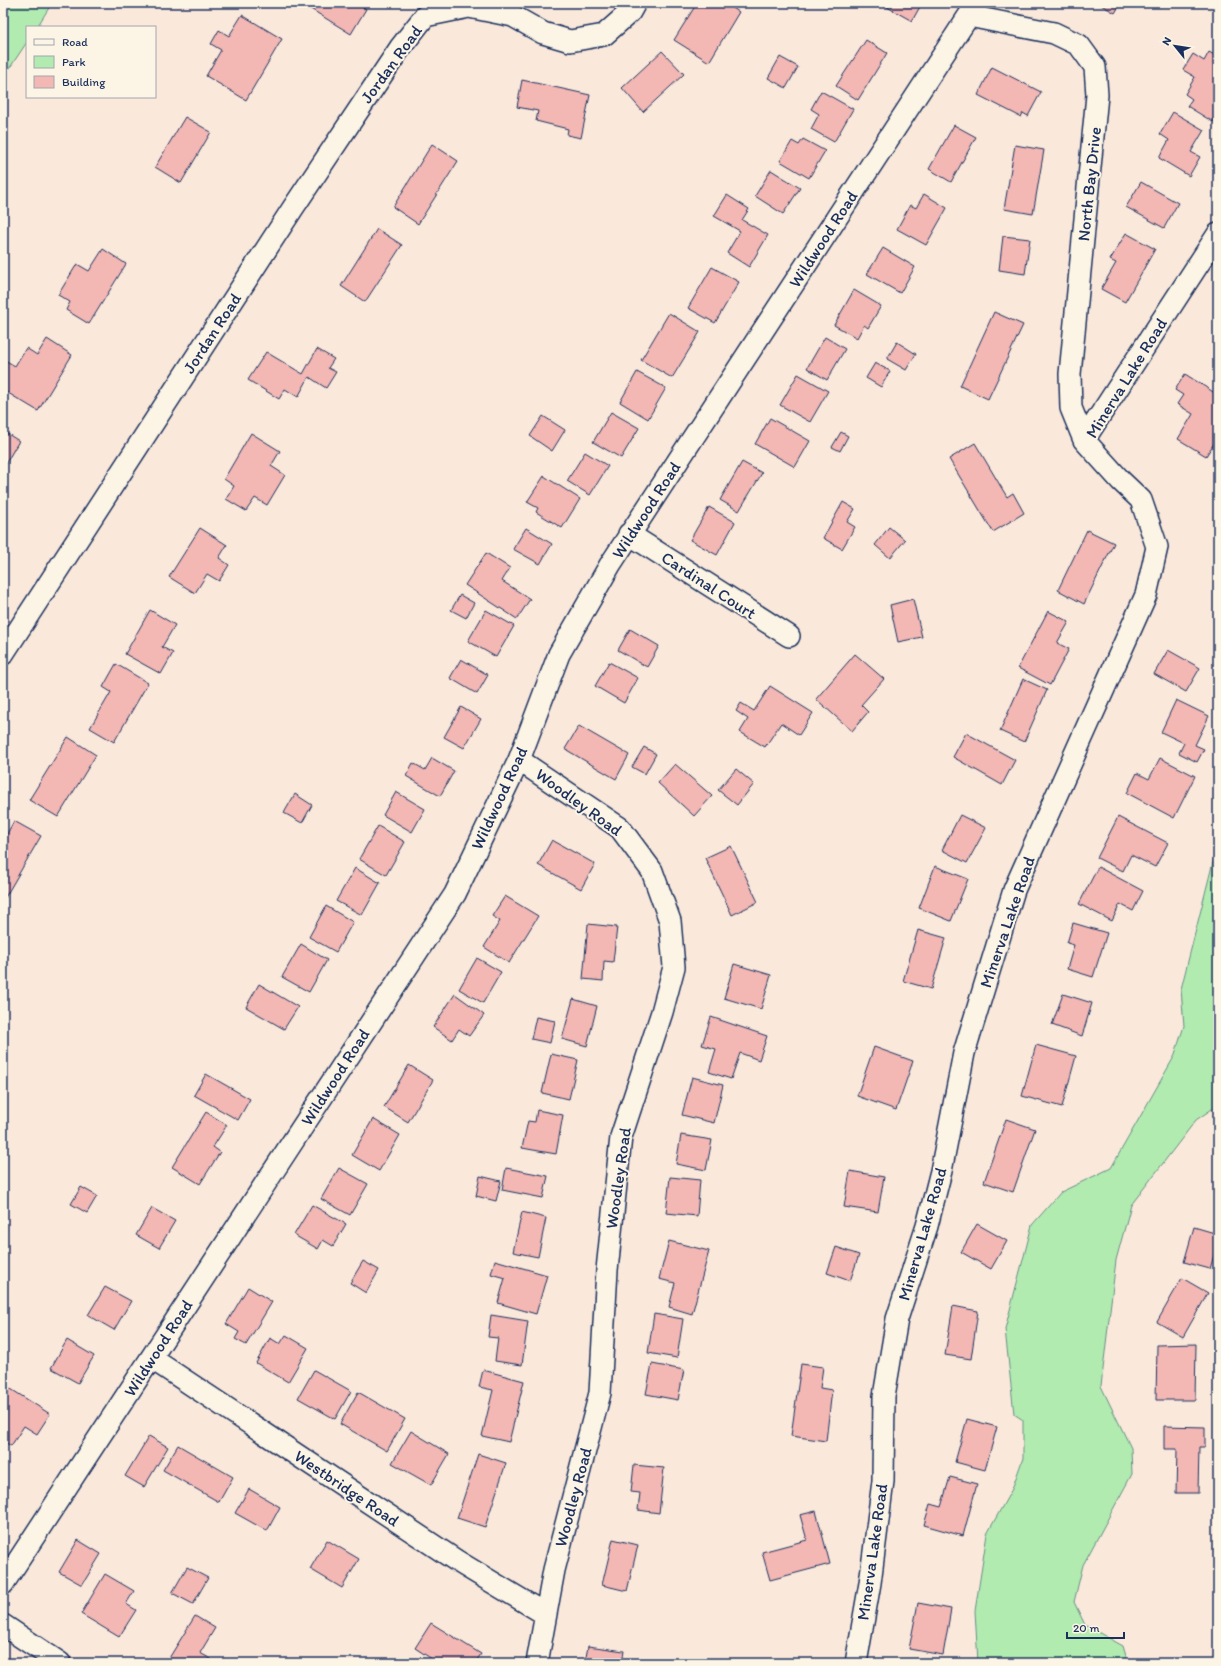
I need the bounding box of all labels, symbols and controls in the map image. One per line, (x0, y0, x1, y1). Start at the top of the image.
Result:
street label: Jordan Road (356, 21, 426, 107)
legend (26, 26, 156, 98)
north arrow (1155, 26, 1195, 66)
text: Road (62, 35, 88, 49)
text: N (1159, 35, 1174, 48)
text: Park (62, 55, 86, 69)
text: Building (62, 75, 106, 89)
street label: North Bay Drive (1073, 126, 1105, 242)
street label: Wildwood Road (784, 187, 862, 291)
street label: Jordan Road (179, 289, 246, 377)
street label: Minerva Lake Road (1081, 314, 1171, 442)
street label: Wildwood Road (607, 458, 685, 562)
street label: Cardinal Court (658, 547, 760, 623)
street label: Wildwood Road (466, 743, 532, 853)
street label: Woodley Road (532, 764, 627, 840)
street label: Minerva Lake Road (975, 854, 1039, 990)
street label: Wildwood Road (296, 1025, 374, 1129)
street label: Woodley Road (601, 1125, 635, 1230)
street label: Minerva Lake Road (893, 1165, 951, 1303)
street label: Wildwood Road (119, 1296, 197, 1400)
street label: Woodley Road (550, 1444, 596, 1549)
street label: Westbridge Road (291, 1445, 404, 1531)
street label: Minerva Lake Road (853, 1482, 891, 1622)
scale bar (1067, 1614, 1124, 1640)
text: 20 m (1073, 1621, 1100, 1635)

